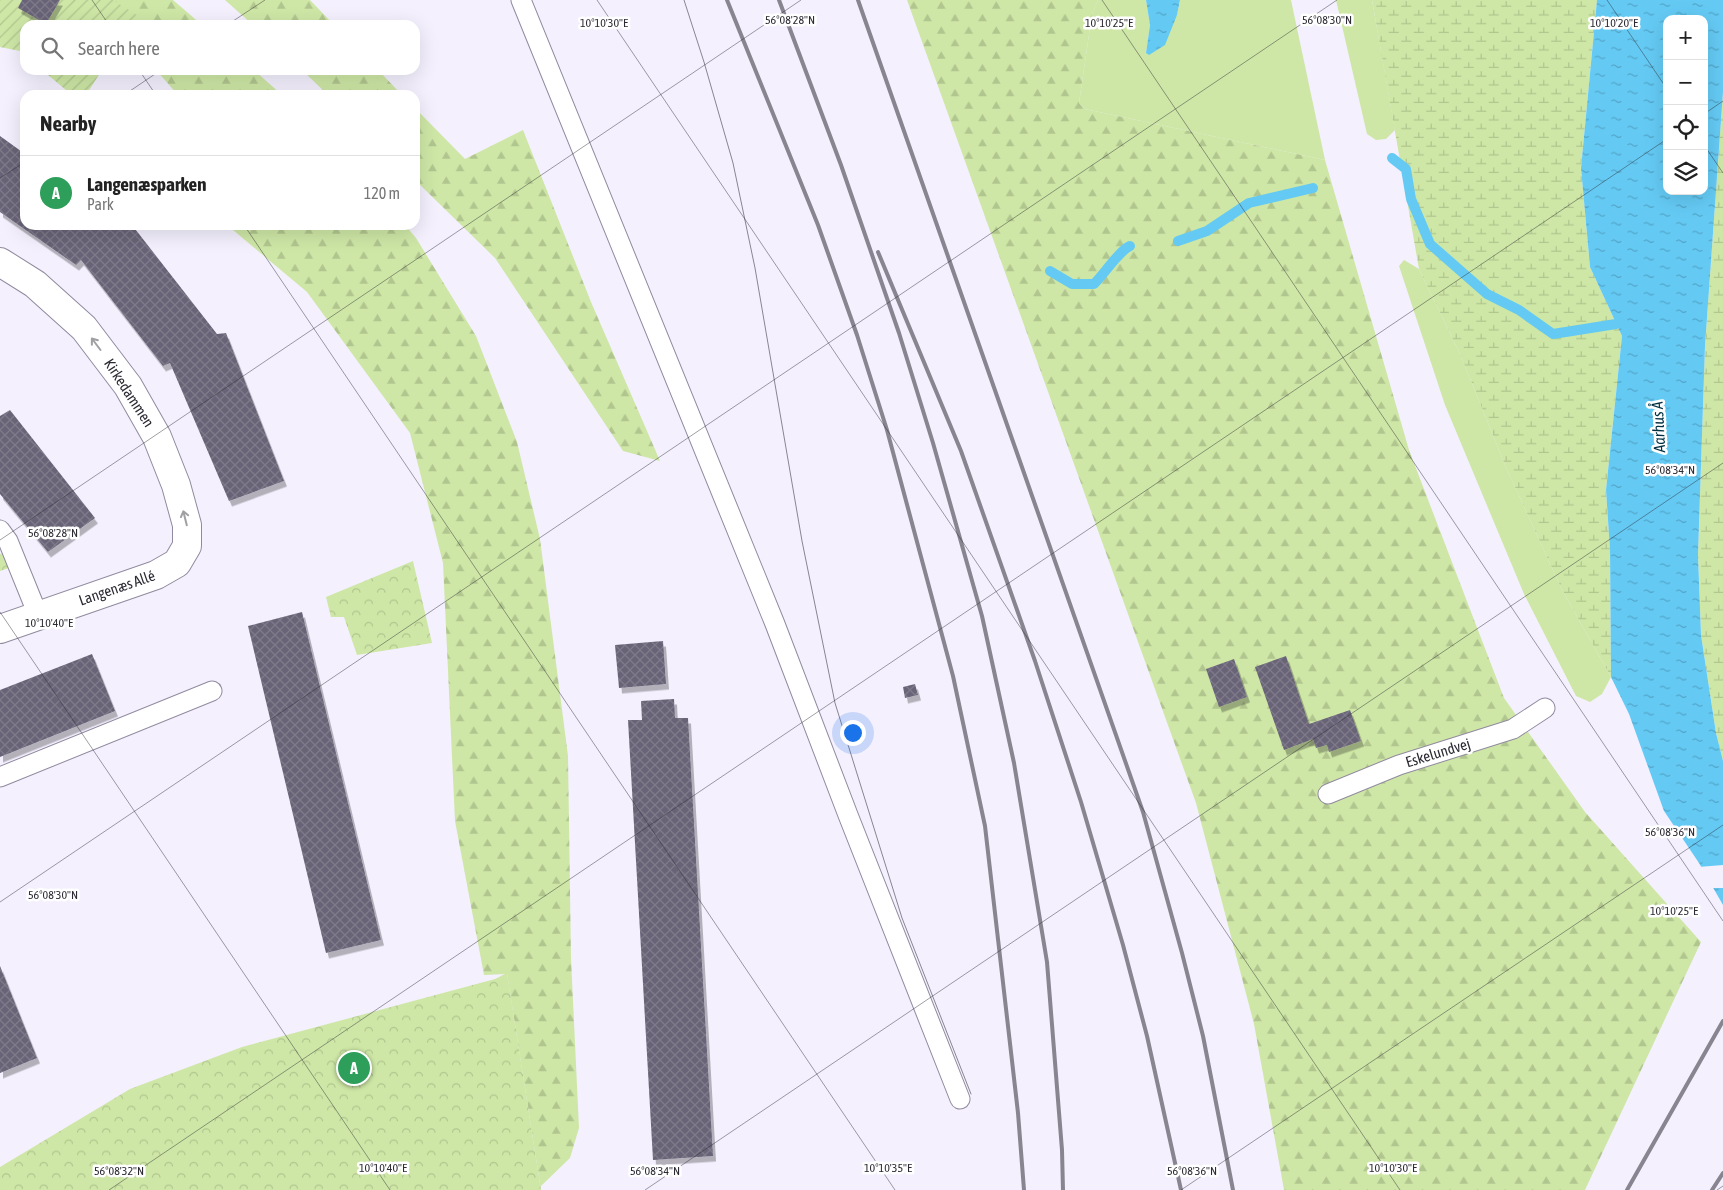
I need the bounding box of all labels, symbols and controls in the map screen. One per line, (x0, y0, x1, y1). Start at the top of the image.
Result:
text: 56°08'28"N (765, 13, 815, 27)
text: 56°08'30"N (1302, 13, 1352, 27)
map controls (1663, 15, 1708, 195)
button: + (1663, 15, 1708, 60)
text: 10°10'30"E (580, 16, 628, 30)
text: 10°10'25"E (1085, 16, 1133, 30)
text: 10°10'20"E (1590, 16, 1638, 30)
search box (20, 20, 420, 75)
icon: search (38, 34, 66, 62)
text: Search here (78, 37, 160, 59)
button: − (1663, 60, 1708, 105)
button: locate (1663, 105, 1708, 150)
text: Nearby (40, 111, 96, 135)
button: layers (1663, 150, 1708, 195)
text: Langenæsparken (87, 173, 206, 195)
text: A (52, 184, 60, 202)
text: 120 m (364, 184, 400, 202)
text: Park (87, 195, 114, 213)
one-way arrow (91, 337, 101, 351)
street label: Kirkedammen (101, 355, 158, 430)
water label: Aarhus Å (1647, 401, 1668, 454)
text: 56°08'34"N (1645, 463, 1695, 477)
one-way arrow (179, 510, 189, 526)
text: 56°08'28"N (28, 526, 78, 540)
street label: Langenæs Allé (77, 567, 157, 608)
text: 10°10'40"E (25, 616, 73, 630)
your location (840, 720, 866, 746)
street label: Eskelundvej (1403, 735, 1472, 770)
text: 56°08'36"N (1645, 825, 1695, 839)
text: 56°08'30"N (28, 888, 78, 902)
text: 10°10'25"E (1650, 904, 1698, 918)
pin: A (338, 1049, 370, 1087)
text: 10°10'40"E (359, 1161, 407, 1175)
text: 10°10'35"E (864, 1161, 912, 1175)
text: 10°10'30"E (1369, 1161, 1417, 1175)
text: 56°08'32"N (94, 1164, 144, 1178)
text: 56°08'34"N (630, 1164, 680, 1178)
text: 56°08'36"N (1167, 1164, 1217, 1178)

